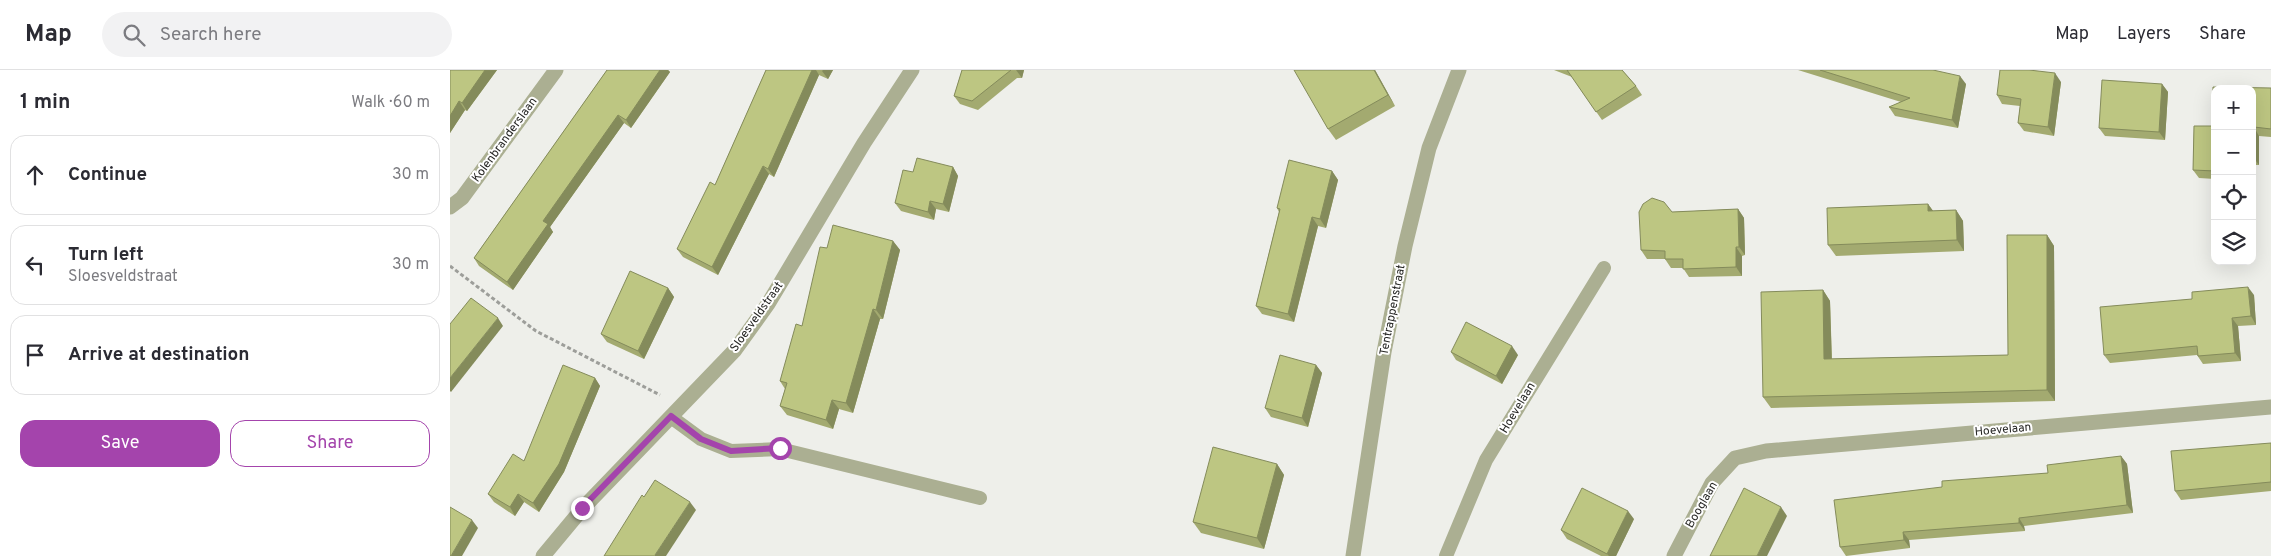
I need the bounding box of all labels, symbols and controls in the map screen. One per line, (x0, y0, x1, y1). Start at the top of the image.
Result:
search box (102, 12, 452, 57)
text: Map (25, 20, 72, 50)
icon: search (120, 21, 148, 49)
text: Search here (160, 23, 261, 47)
text: Map (2055, 23, 2089, 46)
text: Layers (2117, 23, 2171, 46)
text: Share (2199, 23, 2246, 46)
map controls (2211, 85, 2256, 265)
button: + (2211, 85, 2256, 130)
text: 1 min (20, 89, 70, 116)
text: Walk · 60 m (351, 93, 430, 113)
street label: Kolenbranderslaan (469, 94, 541, 186)
button: − (2211, 130, 2256, 175)
icon: ahead (21, 161, 49, 189)
text: Continue (68, 163, 147, 187)
text: 30 m (392, 165, 429, 185)
button: locate (2211, 175, 2256, 220)
button: layers (2211, 220, 2256, 265)
text: Turn left (68, 243, 144, 267)
icon: left (21, 251, 49, 279)
text: 30 m (392, 255, 429, 275)
street label: Tentrappenstraat (1376, 263, 1410, 357)
text: Sloesveldstraat (68, 267, 178, 287)
street label: Sloesveldstraat (727, 279, 787, 355)
icon: arrive (21, 341, 49, 369)
text: Arrive at destination (68, 343, 249, 367)
street label: Hoevelaan (1497, 380, 1539, 436)
button: Save (20, 420, 220, 467)
button: Share (230, 420, 430, 467)
street label: Hoevelaan (1974, 420, 2032, 440)
route start (769, 437, 792, 460)
street label: Booglaan (1682, 479, 1722, 531)
route end (571, 497, 594, 520)

